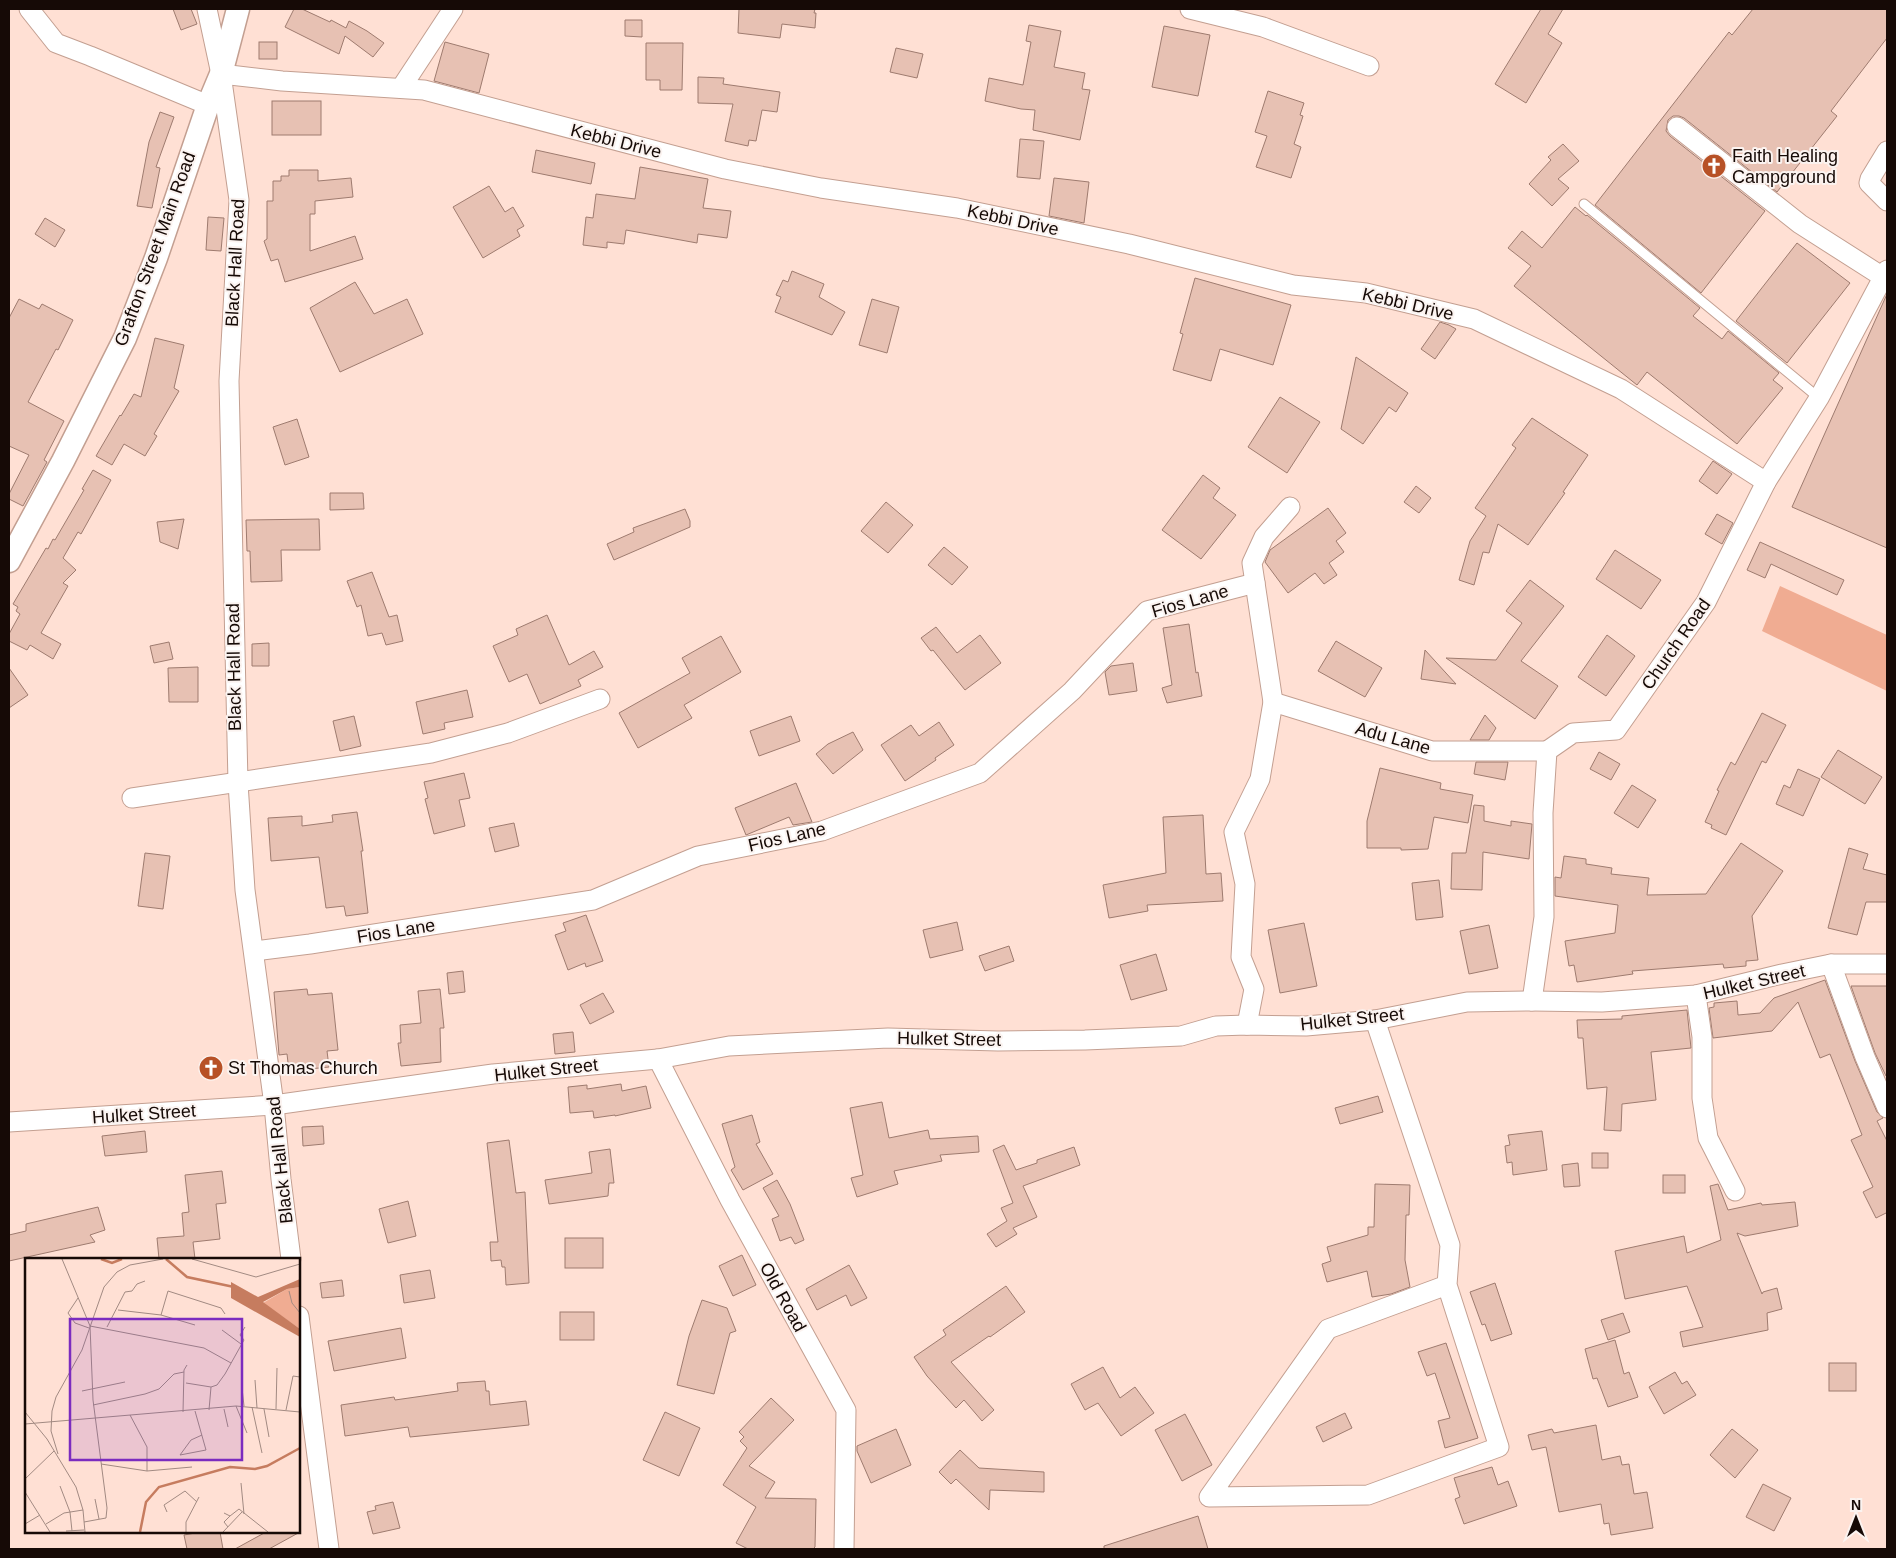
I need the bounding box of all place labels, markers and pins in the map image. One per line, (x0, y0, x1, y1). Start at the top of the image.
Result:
place label: Faith Healing Campground (1732, 146, 1838, 187)
church icon: Faith Healing Campground (1701, 153, 1727, 179)
church icon: St Thomas Church (198, 1055, 224, 1081)
place label: St Thomas Church (228, 1058, 378, 1078)

